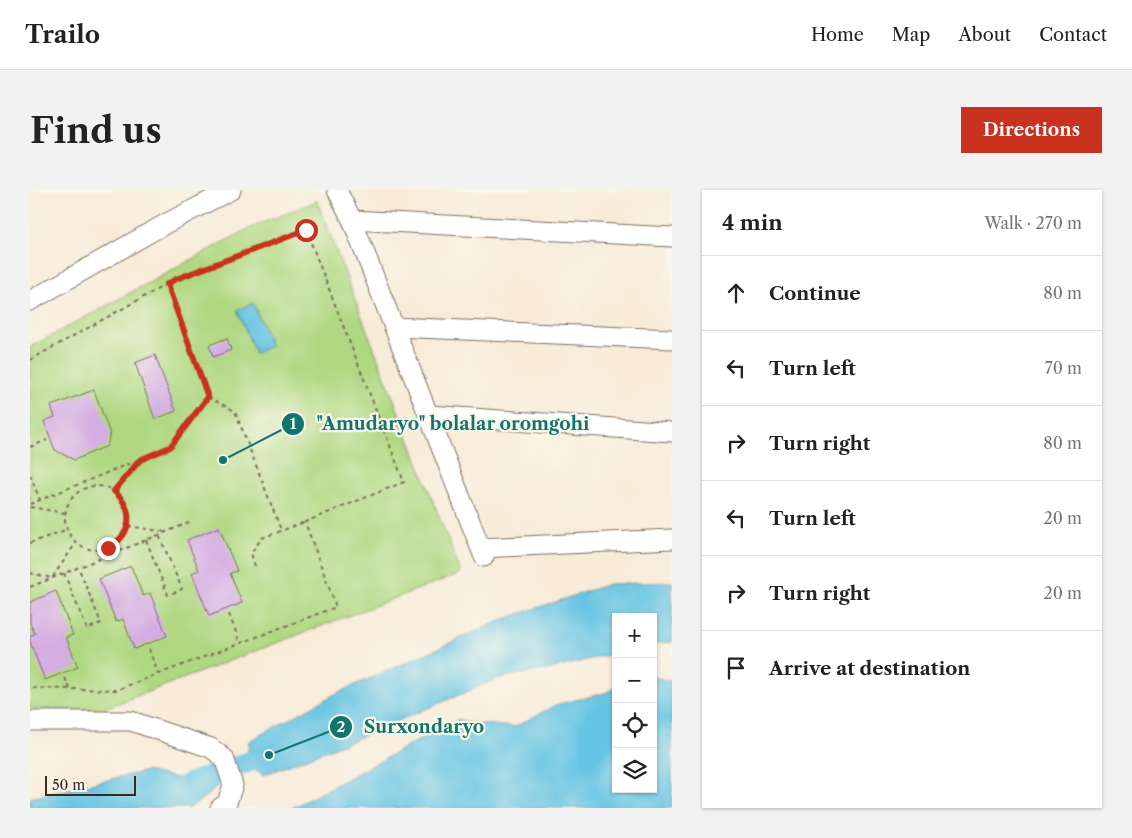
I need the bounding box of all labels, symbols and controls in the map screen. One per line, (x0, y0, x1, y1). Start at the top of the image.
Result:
text: Trailo (25, 20, 100, 49)
text: Home (811, 24, 864, 46)
text: Map (892, 24, 930, 46)
text: About (958, 24, 1011, 46)
text: Contact (1039, 24, 1107, 46)
button: Directions (961, 107, 1102, 153)
text: Find us (30, 109, 162, 152)
text: 4 min (722, 210, 783, 235)
text: Walk · 270 m (984, 213, 1082, 233)
route start (295, 219, 318, 242)
icon: ahead (722, 279, 750, 307)
text: Continue (769, 282, 861, 305)
text: 80 m (1043, 283, 1082, 303)
icon: left (722, 354, 750, 382)
text: Turn left (769, 357, 856, 380)
text: 70 m (1045, 358, 1082, 378)
callout: "Amudaryo" bolalar oromgohi (281, 407, 599, 440)
text: "Amudaryo" bolalar oromgohi (316, 413, 590, 435)
text: 1 (290, 414, 297, 433)
icon: right (722, 429, 750, 457)
text: Turn right (769, 432, 870, 455)
text: 80 m (1043, 433, 1082, 453)
icon: left (722, 504, 750, 532)
text: Turn left (769, 507, 856, 530)
text: 20 m (1043, 508, 1082, 528)
route end (97, 537, 120, 560)
icon: right (722, 579, 750, 607)
text: Turn right (769, 582, 870, 605)
text: 20 m (1043, 583, 1082, 603)
map controls (612, 613, 657, 793)
button: + (612, 613, 657, 658)
icon: arrive (722, 654, 750, 682)
text: Arrive at destination (769, 657, 970, 680)
button: − (612, 658, 657, 703)
button: locate (612, 703, 657, 748)
callout: Surxondaryo (328, 711, 494, 744)
text: Surxondaryo (364, 716, 484, 738)
text: 2 (337, 717, 346, 736)
button: layers (612, 748, 657, 793)
scale bar (45, 773, 136, 796)
text: 50 m (52, 776, 85, 794)

